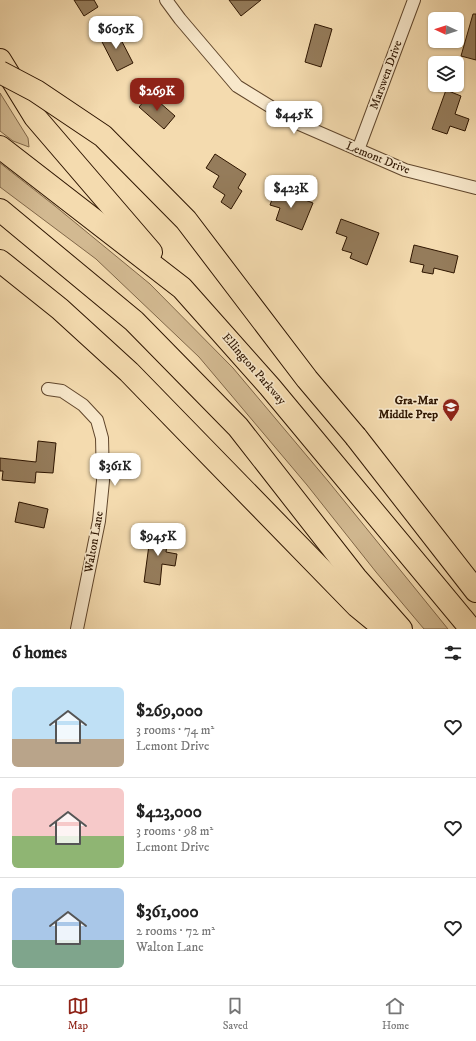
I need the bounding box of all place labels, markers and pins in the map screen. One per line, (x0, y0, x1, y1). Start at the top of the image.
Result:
pin: $605K (88, 16, 144, 50)
pin: $269K (129, 78, 185, 112)
pin: $445K (266, 101, 322, 135)
pin: $423K (263, 175, 319, 209)
place label: Gra-Mar Middle Prep (378, 393, 439, 422)
school or university icon: Gra-Mar Middle Prep (441, 397, 461, 422)
pin: $361K (87, 453, 143, 487)
pin: $945K (130, 523, 186, 557)

